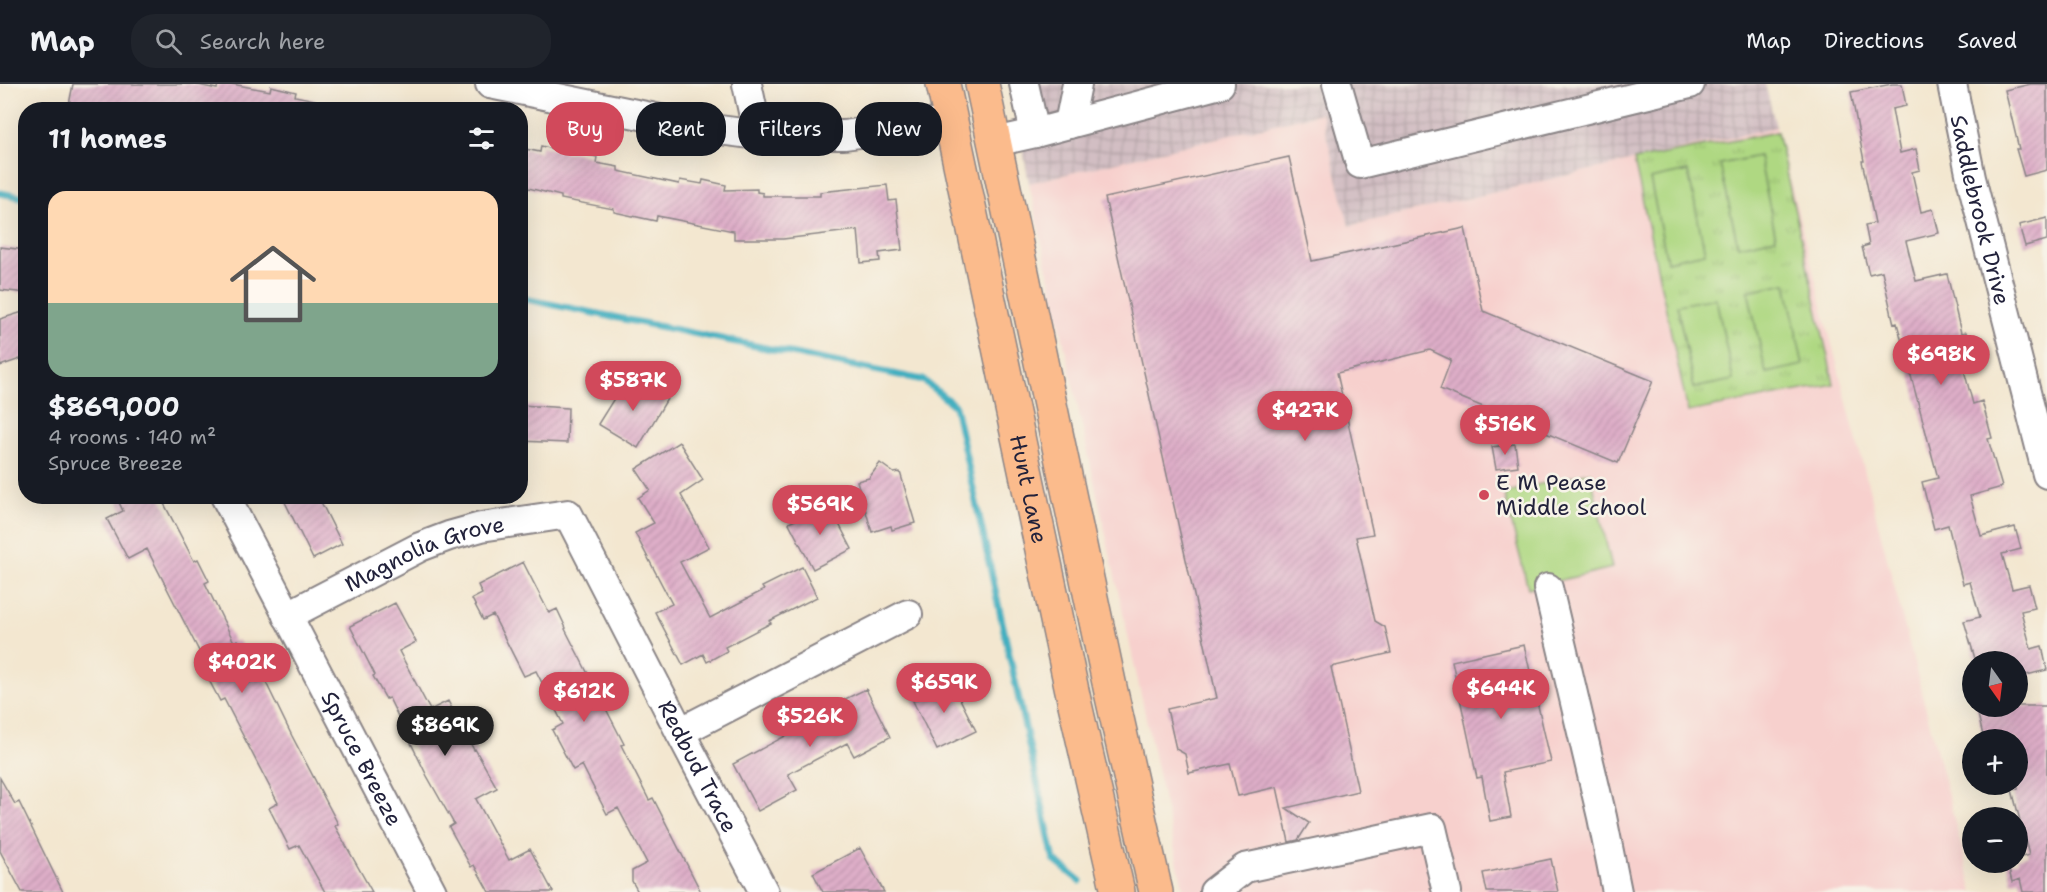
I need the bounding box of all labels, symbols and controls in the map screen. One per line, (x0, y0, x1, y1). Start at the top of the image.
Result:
search box (131, 14, 551, 68)
text: Map (30, 22, 95, 60)
icon: search (152, 25, 185, 58)
text: Search here (200, 27, 325, 56)
text: Map (1746, 27, 1791, 55)
text: Directions (1824, 27, 1924, 55)
text: Saved (1957, 27, 2017, 55)
chip: Buy (546, 102, 624, 156)
chip: Rent (636, 102, 726, 156)
chip: Filters (738, 102, 843, 156)
chip: New (855, 102, 942, 156)
street label: Saddlebrook Drive (1944, 112, 2017, 308)
text: 11 homes (48, 121, 167, 156)
icon: filters (465, 122, 498, 155)
icon: home (219, 230, 327, 338)
pin: $698K (1899, 335, 1983, 386)
text: $698K (1907, 341, 1975, 367)
pin: $587K (591, 361, 675, 412)
text: $587K (599, 367, 667, 393)
text: $869,000 (48, 389, 180, 424)
pin: $427K (1263, 391, 1347, 442)
text: $427K (1271, 397, 1339, 423)
pin: $516K (1463, 405, 1547, 456)
text: $516K (1474, 411, 1536, 437)
text: 4 rooms · 140 m² (48, 424, 216, 450)
street label: Hunt Lane (1003, 432, 1055, 546)
text: Spruce Breeze (48, 450, 183, 476)
place label: E M Pease Middle School (1496, 468, 1647, 522)
pin: $569K (778, 485, 862, 536)
marker: E M Pease Middle School (1477, 488, 1491, 502)
text: $569K (786, 491, 854, 517)
street label: Magnolia Grove (339, 509, 506, 598)
pin: $402K (200, 643, 284, 694)
text: $402K (208, 649, 276, 675)
north arrow (1962, 651, 2028, 717)
map controls (1962, 651, 2028, 873)
pin: $659K (902, 663, 986, 714)
text: $659K (910, 669, 978, 695)
pin: $644K (1459, 669, 1543, 720)
pin: $612K (542, 672, 626, 723)
text: $644K (1466, 675, 1536, 701)
text: $612K (553, 678, 615, 704)
street label: Spruce Breeze (315, 686, 409, 831)
street label: Redbud Trace (652, 695, 745, 837)
pin: $526K (768, 697, 852, 748)
text: $526K (776, 703, 844, 729)
pin: $869K (403, 706, 487, 757)
text: $869K (411, 712, 479, 738)
button: + (1962, 729, 2028, 795)
button: − (1962, 807, 2028, 873)

